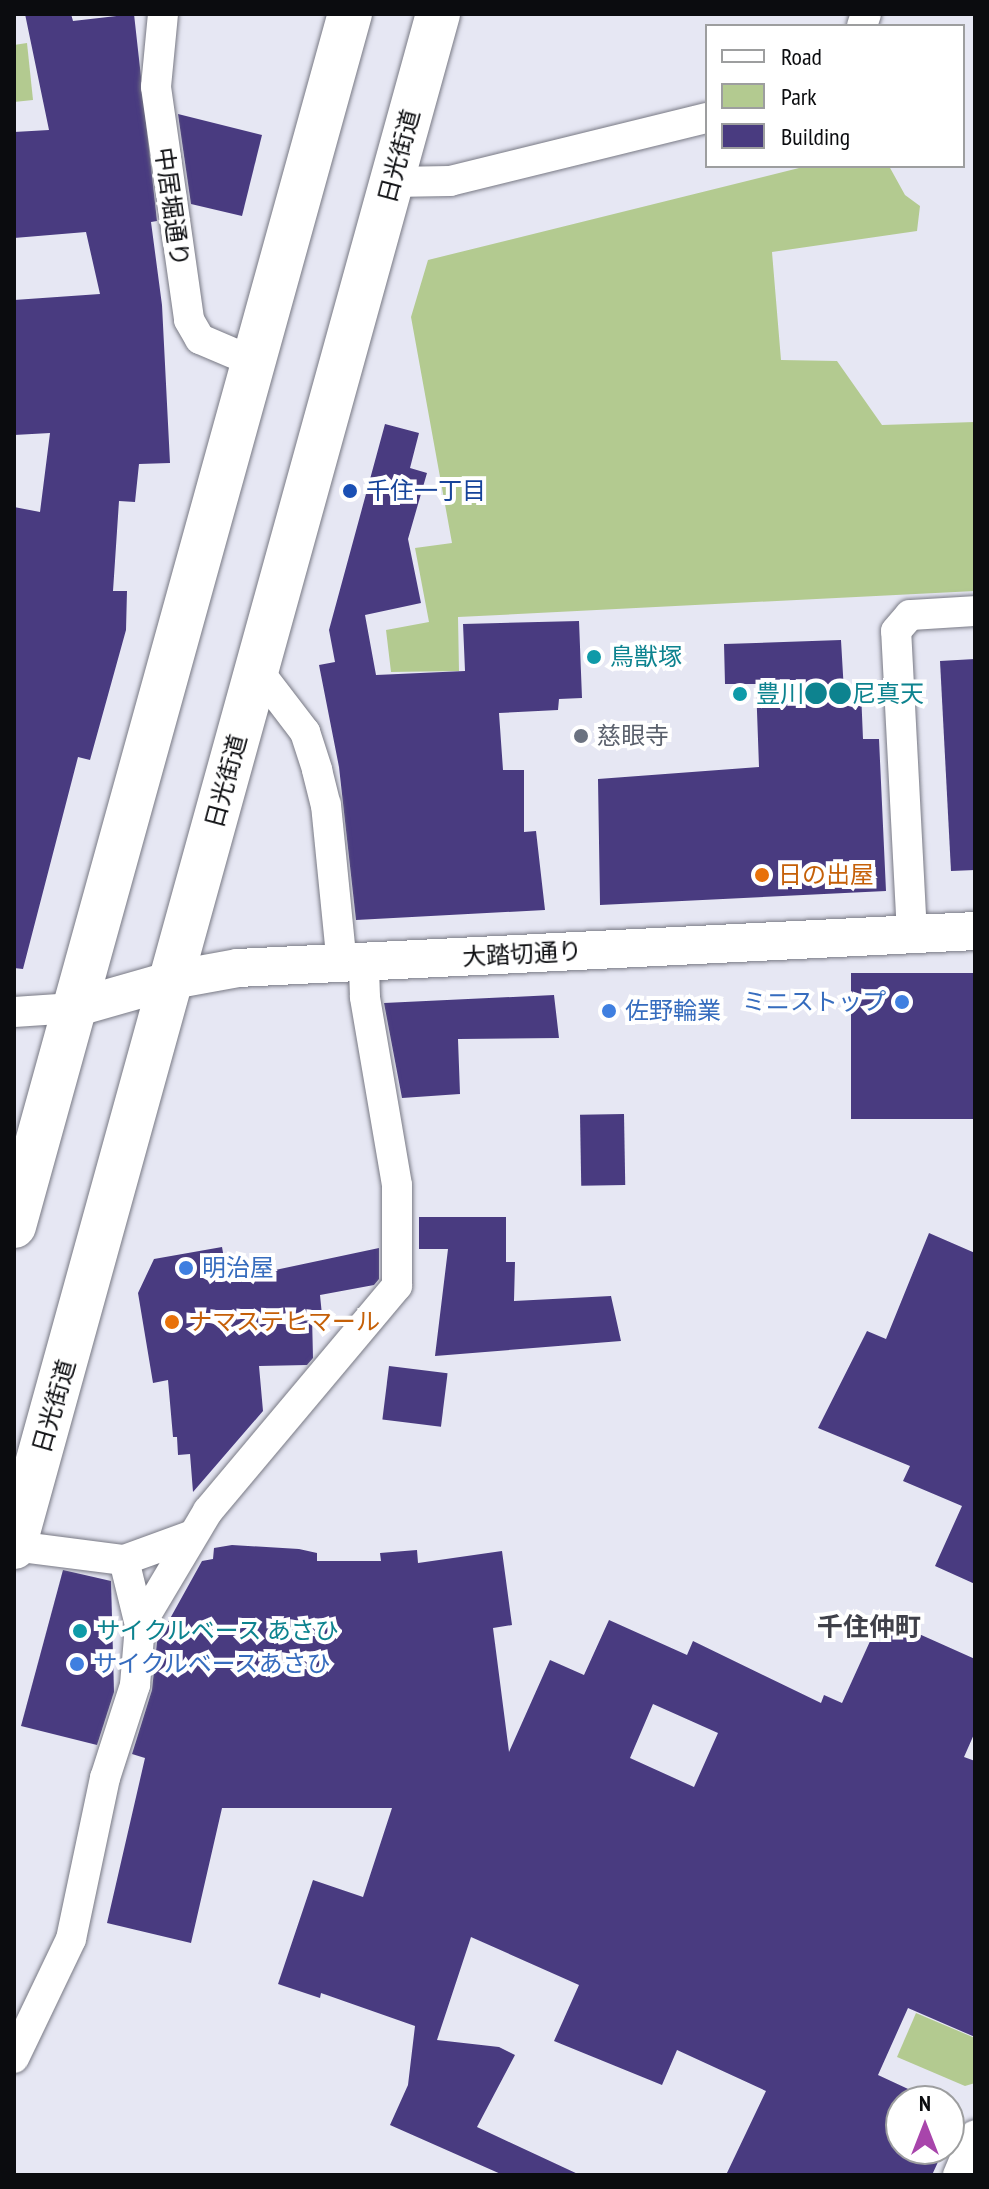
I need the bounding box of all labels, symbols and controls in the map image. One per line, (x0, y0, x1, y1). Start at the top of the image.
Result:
legend (705, 24, 965, 168)
text: Road (781, 41, 822, 72)
text: Park (781, 81, 817, 112)
street label: 日光街道 (373, 106, 425, 206)
text: Building (781, 121, 850, 152)
street label: 中居堀通り (149, 146, 195, 268)
place label: 千住一丁目 (366, 477, 486, 505)
marker: 千住一丁目 (341, 482, 359, 500)
place label: 鳥獣塚 (610, 643, 682, 671)
marker: 鳥獣塚 (585, 648, 603, 666)
place label: 豊川●●尼真天 (756, 680, 924, 708)
marker: 豊川●●尼真天 (731, 685, 749, 703)
place label: 慈眼寺 (597, 722, 669, 750)
marker: 慈眼寺 (572, 727, 590, 745)
street label: 日光街道 (200, 731, 252, 831)
place label: 日の出屋 (778, 861, 874, 889)
marker: 日の出屋 (753, 866, 771, 884)
street label: 大踏切通り (461, 936, 583, 972)
place label: ミニストップ (742, 988, 886, 1016)
marker: ミニストップ (893, 993, 911, 1011)
place label: 佐野輪業 (625, 997, 721, 1025)
marker: 佐野輪業 (600, 1002, 618, 1020)
place label: 明治屋 (202, 1254, 274, 1282)
marker: 明治屋 (177, 1259, 195, 1277)
place label: ナマステヒマール (188, 1308, 380, 1336)
marker: ナマステヒマール (163, 1313, 181, 1331)
street label: 日光街道 (27, 1356, 81, 1456)
district label: 千住仲町 (817, 1611, 921, 1643)
place label: サイクルベース あさひ (96, 1617, 341, 1645)
marker: サイクルベース あさひ (71, 1622, 89, 1640)
place label: サイクルベースあさひ (93, 1650, 333, 1678)
marker: サイクルベースあさひ (68, 1655, 86, 1673)
north arrow (885, 2085, 965, 2165)
text: N (919, 2089, 931, 2117)

